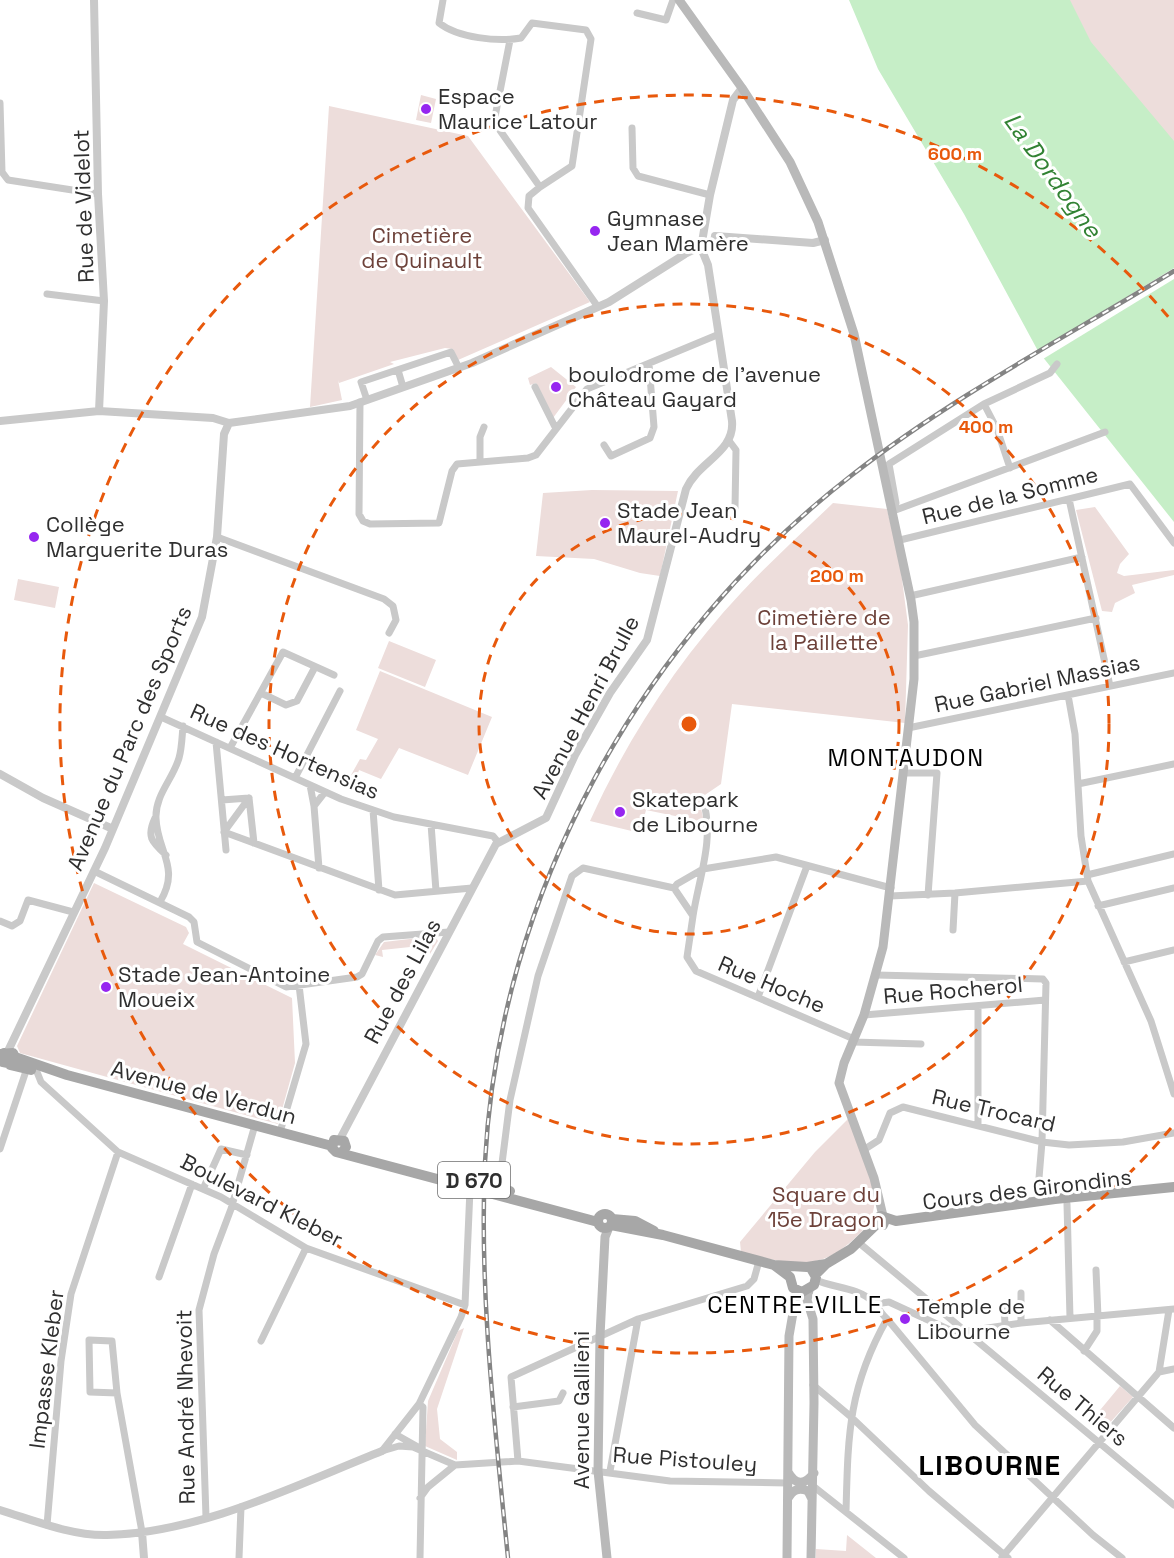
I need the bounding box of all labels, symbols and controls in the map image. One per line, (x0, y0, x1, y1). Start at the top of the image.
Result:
place label: Espace Maurice Latour (438, 82, 597, 135)
marker: Espace Maurice Latour (419, 102, 433, 116)
water label: La Dordogne (997, 106, 1109, 244)
street label: Rue de Videlot (66, 129, 100, 283)
text: 600 m (928, 142, 982, 165)
place label: Gymnase Jean Mamère (607, 204, 749, 257)
park label: Cimetière de Quinault (361, 221, 483, 274)
marker: Gymnase Jean Mamère (588, 224, 602, 238)
place label: boulodrome de l'avenue Château Gayard (568, 360, 821, 413)
marker: boulodrome de l'avenue Château Gayard (549, 380, 563, 394)
text: 400 m (959, 415, 1013, 438)
street label: Rue de la Somme (919, 460, 1101, 530)
place label: Stade Jean Maurel-Audry (617, 496, 761, 549)
place label: Collège Marguerite Duras (46, 510, 228, 563)
marker: Stade Jean Maurel-Audry (598, 516, 612, 530)
marker: Collège Marguerite Duras (27, 530, 41, 544)
text: 200 m (810, 564, 864, 587)
street label: Avenue du Parc des Sports (61, 602, 197, 874)
park label: Cimetière de la Paillette (757, 603, 891, 656)
street label: Avenue Henri Brulle (525, 610, 645, 804)
street label: Rue Gabriel Massias (932, 648, 1142, 718)
street label: Rue des Hortensias (186, 697, 384, 805)
centre of rings (679, 714, 699, 734)
district label: MONTAUDON (827, 742, 985, 773)
place label: Skatepark de Libourne (632, 785, 758, 838)
marker: Skatepark de Libourne (613, 805, 627, 819)
street label: Rue des Lilas (357, 914, 447, 1048)
street label: Rue Hoche (714, 949, 830, 1019)
place label: Stade Jean-Antoine Moueix (118, 960, 330, 1013)
street label: Rue Rocherol (882, 970, 1024, 1010)
marker: Stade Jean-Antoine Moueix (99, 980, 113, 994)
street label: Avenue de Verdun (108, 1054, 300, 1130)
street label: Rue Trocard (929, 1082, 1059, 1138)
street label: Boulevard Kleber (176, 1147, 348, 1253)
road number: D 670 (438, 1162, 510, 1198)
street label: Cours des Girondins (921, 1162, 1133, 1216)
park label: Square du 15e Dragon (767, 1180, 885, 1233)
street label: Impasse Kleber (22, 1288, 70, 1450)
district label: CENTRE-VILLE (707, 1289, 883, 1320)
place label: Temple de Libourne (917, 1292, 1025, 1345)
street label: Rue André Nhevoit (169, 1309, 201, 1505)
marker: Temple de Libourne (898, 1312, 912, 1326)
street label: Avenue Gallieni (567, 1331, 595, 1489)
street label: Rue Thiers (1032, 1360, 1134, 1452)
street label: Rue Pistouley (612, 1440, 758, 1478)
district label: LIBOURNE (919, 1447, 1061, 1483)

